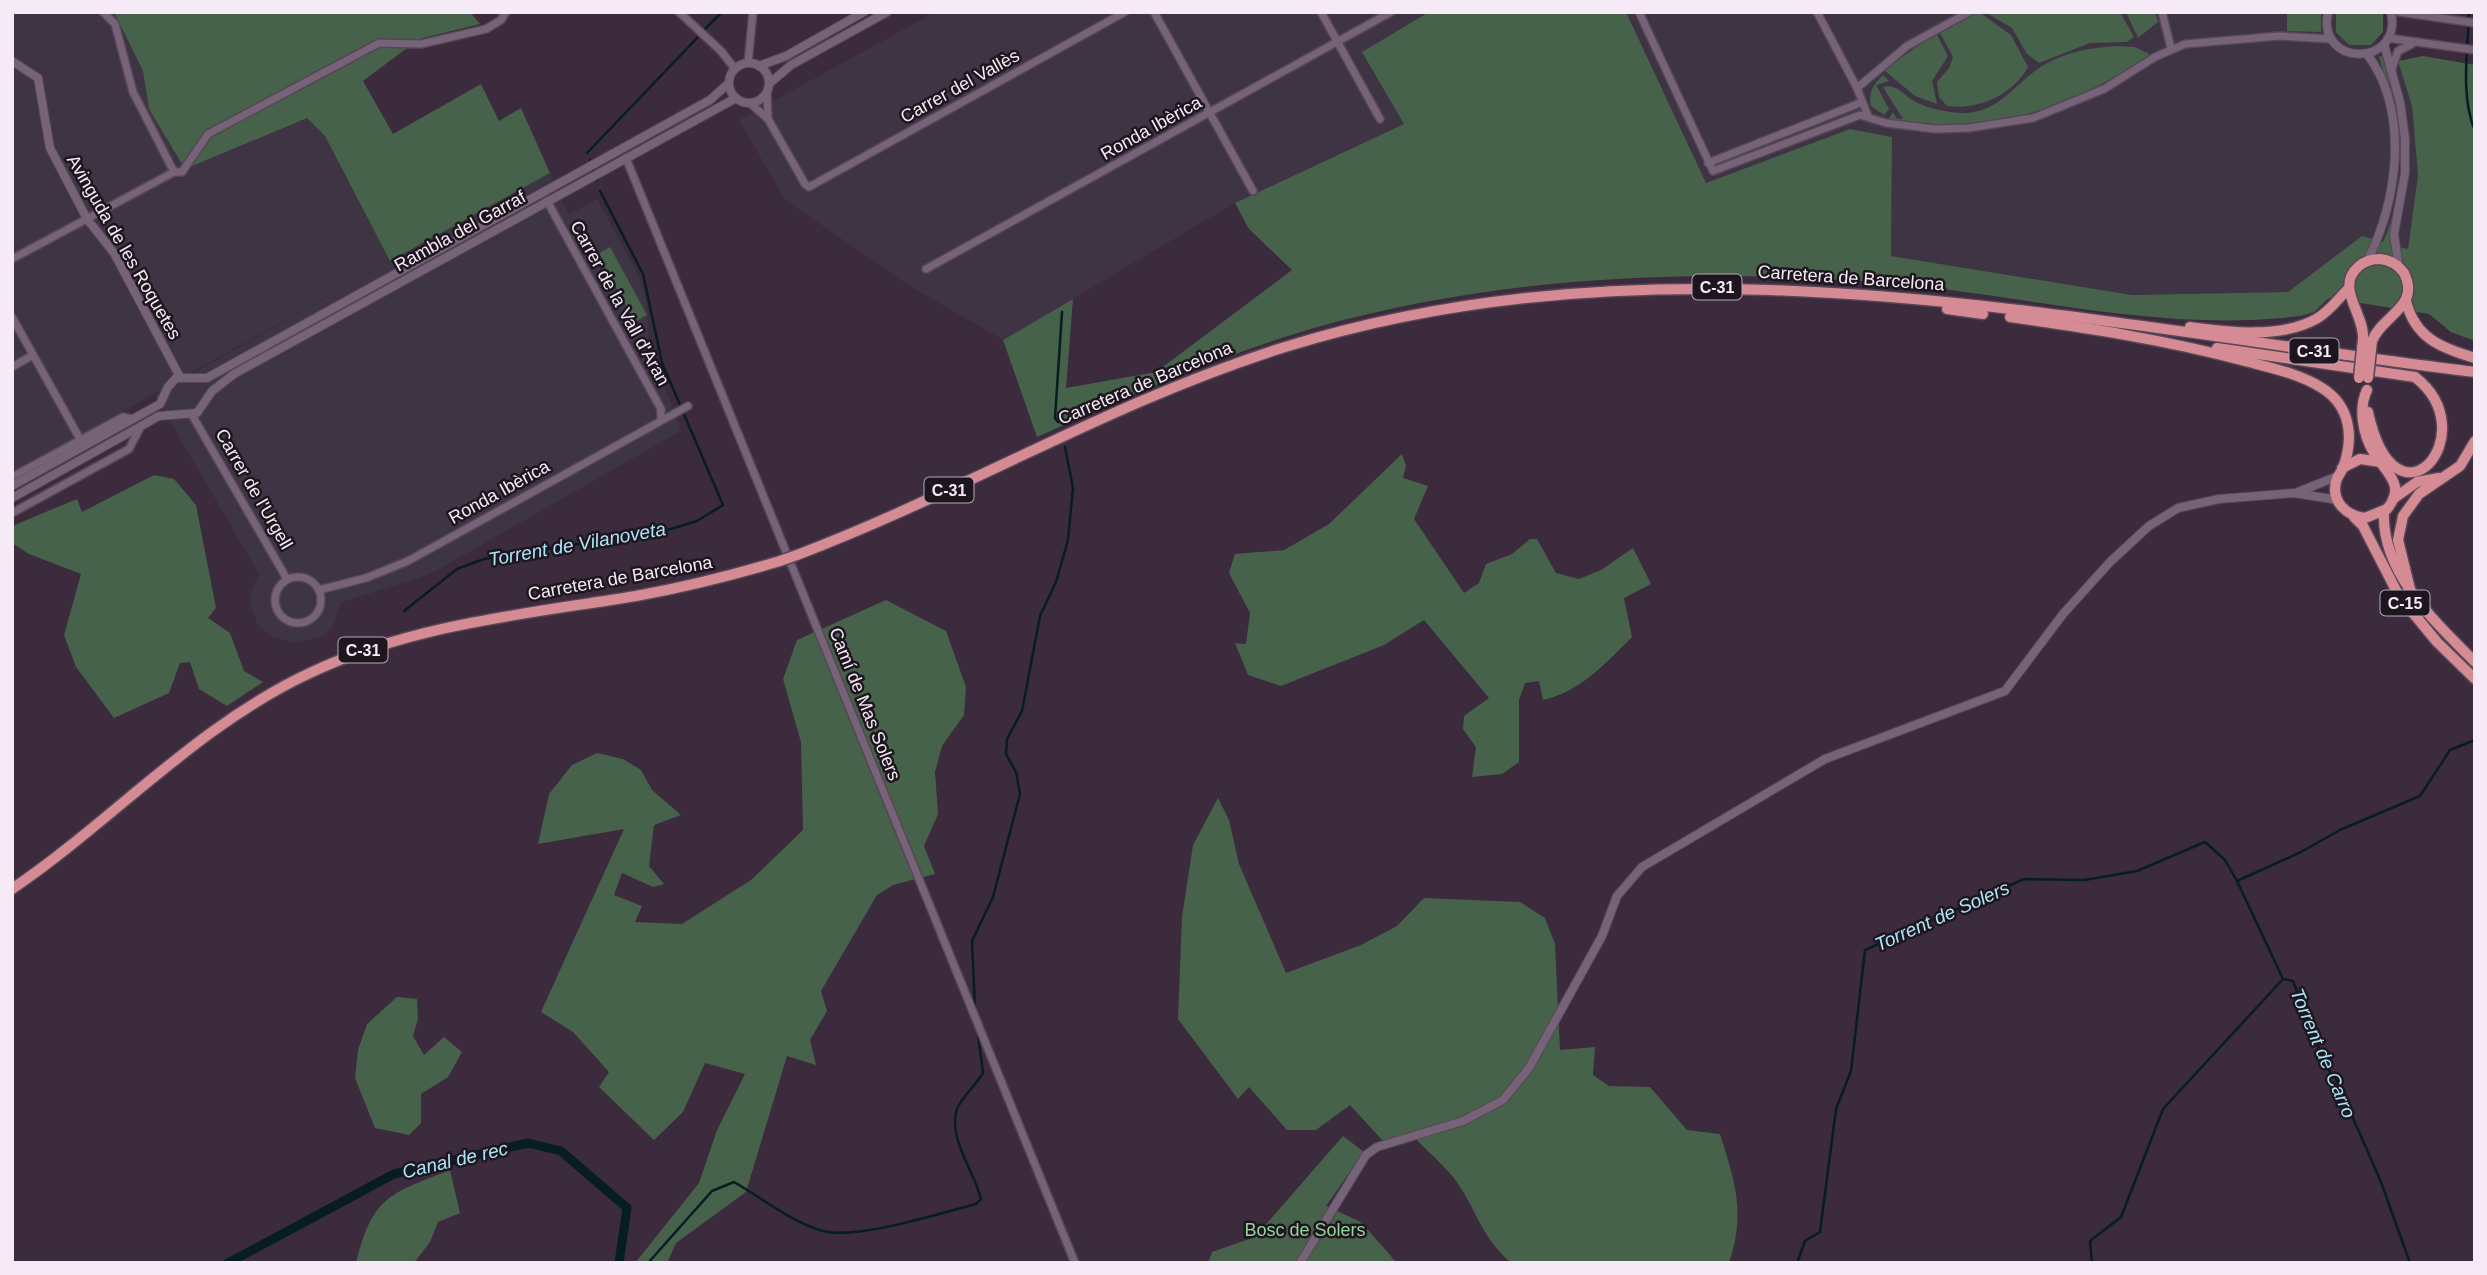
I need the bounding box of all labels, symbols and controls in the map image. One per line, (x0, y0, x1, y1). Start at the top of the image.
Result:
street label: Carrer del Vallès (897, 45, 1023, 127)
street label: Ronda Ibèrica (1097, 92, 1206, 164)
street label: Avinguda de les Roquetes (63, 151, 185, 343)
street label: Rambla del Garraf (391, 186, 530, 275)
street label: Carrer de la Vall d'Aran (566, 217, 674, 389)
street label: Carretera de Barcelona (1757, 261, 1946, 295)
road number: C-31 (1692, 274, 1742, 300)
street label: Carretera de Barcelona (1055, 337, 1236, 429)
road number: C-31 (2290, 338, 2338, 364)
street label: Carrer de l'Urgell (211, 425, 297, 553)
street label: Ronda Ibèrica (445, 456, 554, 528)
road number: C-31 (925, 477, 974, 503)
water label: Torrent de Vilanoveta (487, 518, 667, 570)
street label: Carretera de Barcelona (526, 552, 715, 604)
road number: C-15 (2380, 590, 2430, 616)
street label: Camí de Mas Solers (825, 625, 905, 783)
road number: C-31 (338, 638, 388, 663)
water label: Torrent de Solers (1871, 877, 2013, 955)
water label: Torrent de Carro (2286, 985, 2360, 1121)
water label: Canal de rec (400, 1138, 510, 1182)
park label: Bosc de Solers (1244, 1220, 1366, 1240)

